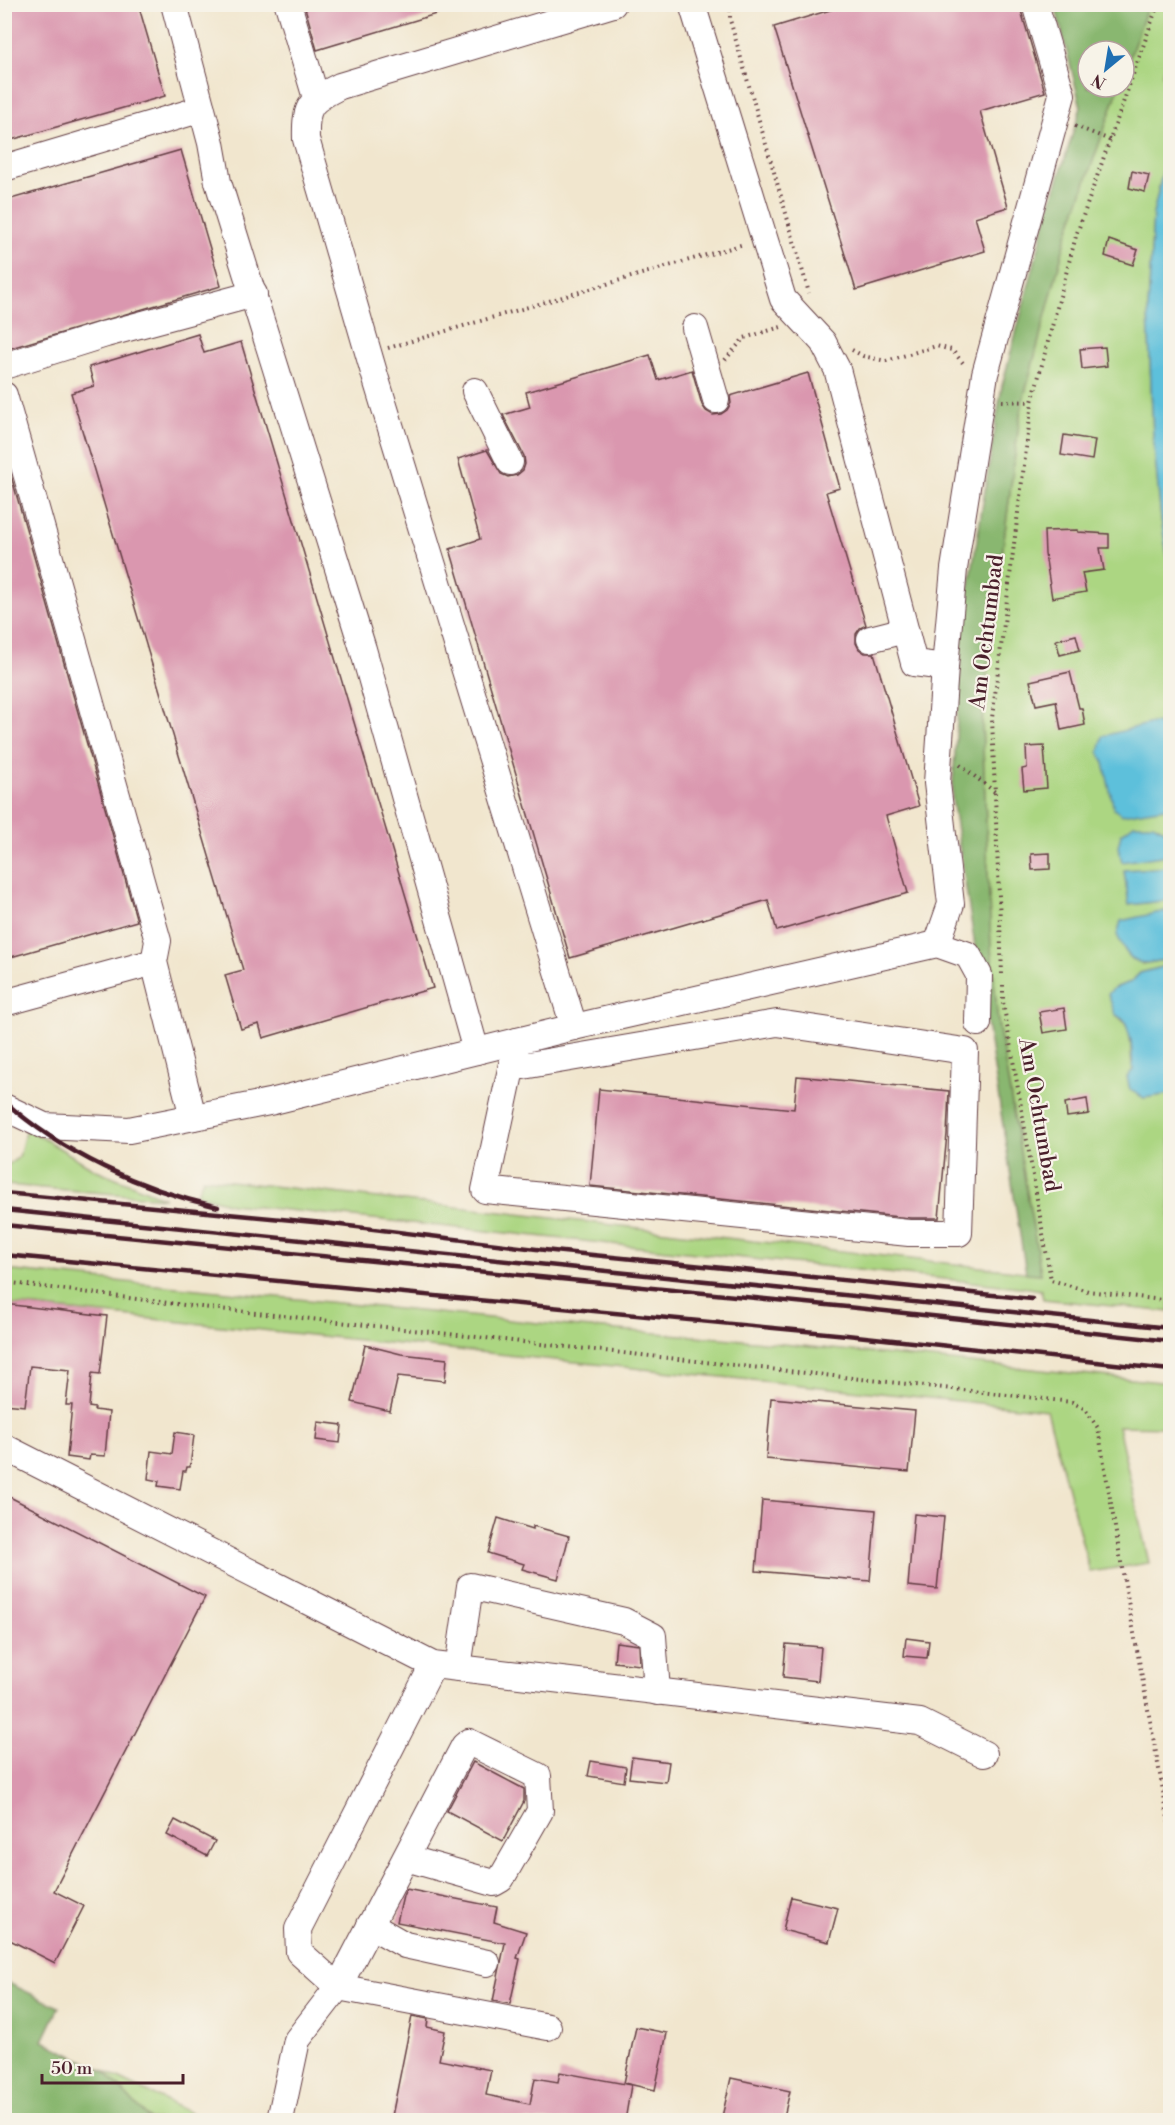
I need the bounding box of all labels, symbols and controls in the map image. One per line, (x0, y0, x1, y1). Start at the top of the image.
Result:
north arrow (1076, 39, 1136, 99)
text: N (1088, 69, 1109, 93)
street label: Am Ochtumbad (964, 552, 1010, 712)
street label: Am Ochtumbad (1012, 1035, 1066, 1195)
scale bar (42, 2047, 183, 2085)
text: 50 m (51, 2057, 93, 2080)

